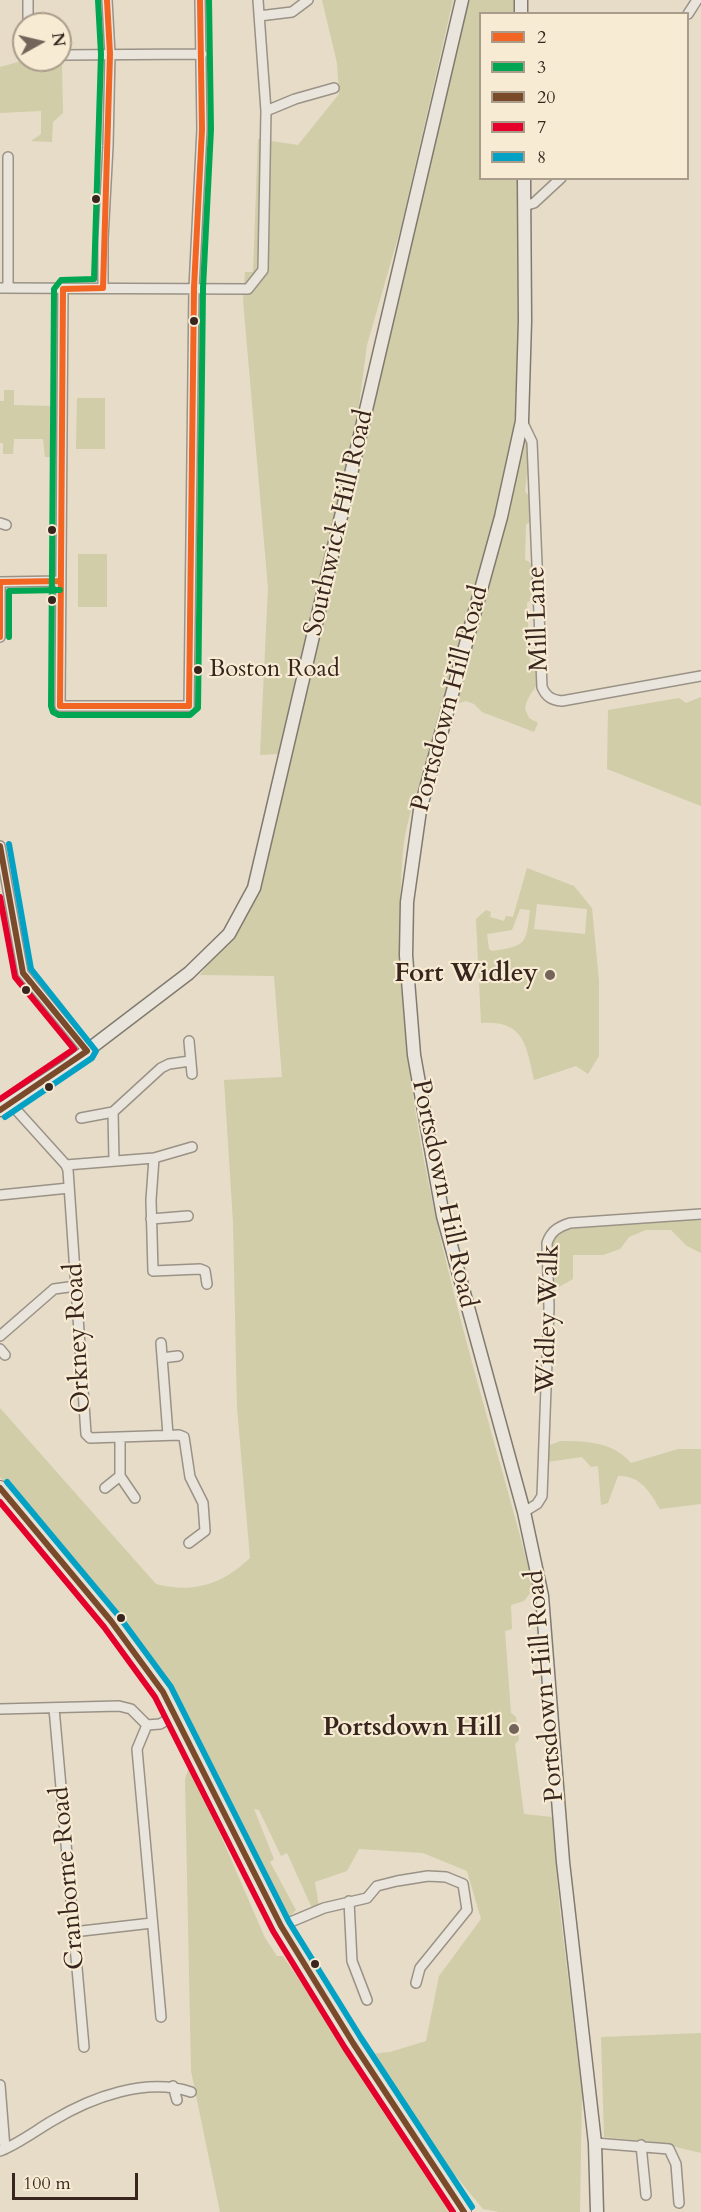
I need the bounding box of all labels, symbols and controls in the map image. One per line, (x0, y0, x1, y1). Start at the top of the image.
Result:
north arrow (12, 12, 72, 72)
legend (479, 12, 689, 180)
text: 2 (537, 25, 546, 50)
text: N (46, 31, 70, 48)
text: 3 (537, 55, 546, 80)
text: 20 (537, 85, 555, 110)
text: 7 (537, 115, 546, 140)
text: 8 (537, 145, 546, 170)
unlabelled marker (90, 193, 102, 205)
unlabelled marker (188, 315, 200, 327)
street label: Southwick Hill Road (299, 407, 381, 639)
unlabelled marker (46, 524, 58, 536)
street label: Mill Lane (522, 566, 556, 672)
street label: Portsdown Hill Road (406, 583, 496, 815)
unlabelled marker (46, 594, 58, 606)
place label: Boston Road (209, 656, 340, 684)
marker: Boston Road (192, 664, 204, 676)
place label: Fort Widley (394, 959, 538, 991)
marker: Fort Widley (543, 968, 557, 982)
unlabelled marker (20, 984, 32, 996)
street label: Portsdown Hill Road (404, 1077, 482, 1311)
unlabelled marker (43, 1081, 55, 1093)
street label: Widley Walk (531, 1244, 567, 1394)
street label: Orkney Road (59, 1262, 99, 1414)
street label: Portsdown Hill Road (520, 1569, 572, 1803)
unlabelled marker (115, 1612, 127, 1624)
place label: Portsdown Hill (323, 1713, 502, 1745)
marker: Portsdown Hill (507, 1722, 521, 1736)
street label: Cranborne Road (45, 1785, 93, 1971)
unlabelled marker (309, 1958, 321, 1970)
scale bar (15, 2161, 141, 2199)
text: 100 m (23, 2171, 71, 2196)

